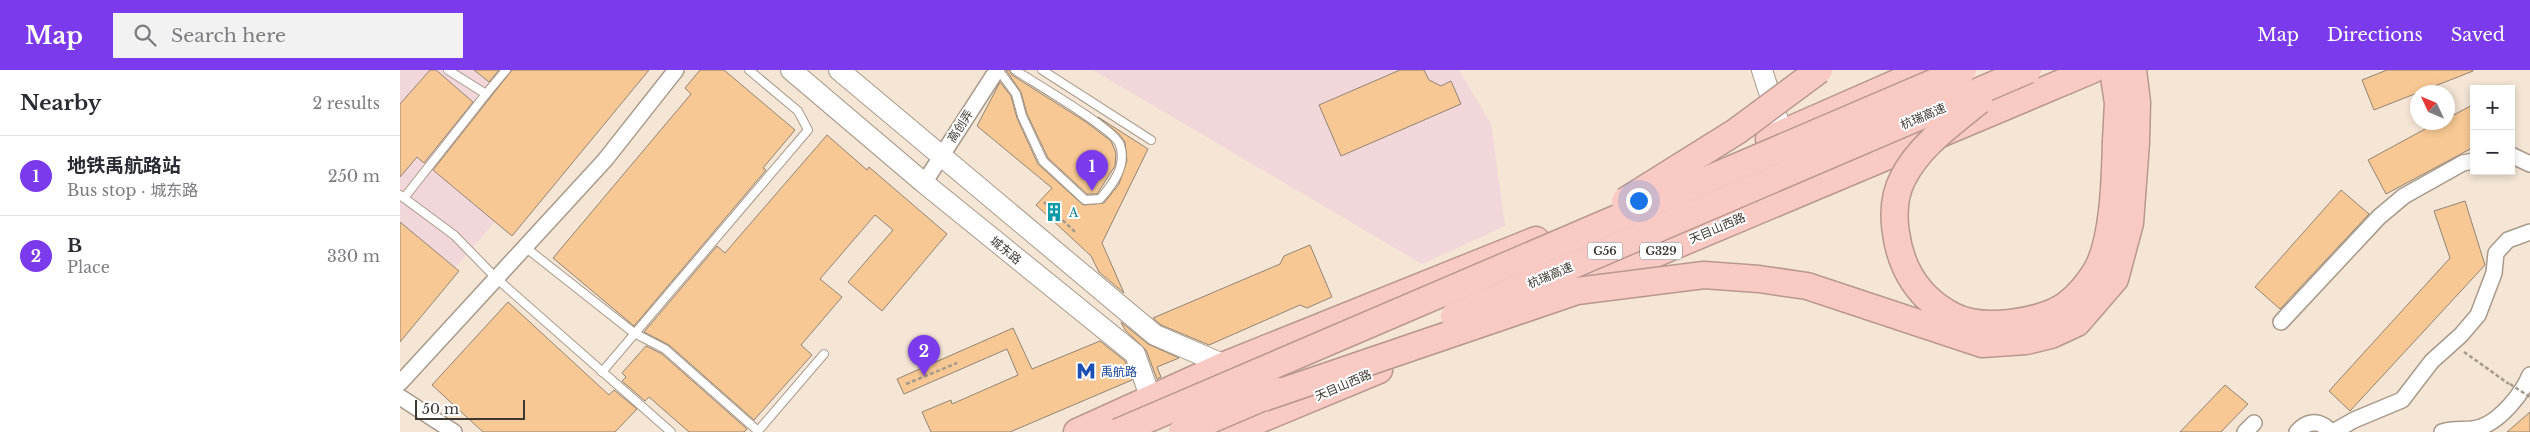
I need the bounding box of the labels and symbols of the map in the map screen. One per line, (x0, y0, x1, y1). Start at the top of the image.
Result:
north arrow (2410, 85, 2455, 130)
street label: 杭瑞高速 (1898, 100, 1948, 132)
street label: 高创弄 (944, 107, 976, 145)
pin: 1 (1076, 150, 1108, 191)
your location (1626, 188, 1652, 214)
building icon: A (1043, 201, 1065, 223)
place label: A (1068, 205, 1079, 220)
street label: 天目山西路 (1686, 209, 1748, 247)
street label: 城东路 (987, 233, 1025, 267)
road number: G56 (1588, 242, 1622, 260)
road number: G329 (1640, 242, 1682, 260)
street label: 杭瑞高速 (1525, 259, 1575, 291)
pin: 2 (908, 335, 940, 376)
metro station icon: 禹航路 (1075, 360, 1097, 382)
place label: 禹航路 (1101, 364, 1137, 379)
street label: 天目山西路 (1312, 366, 1374, 404)
scale bar (415, 397, 525, 420)

